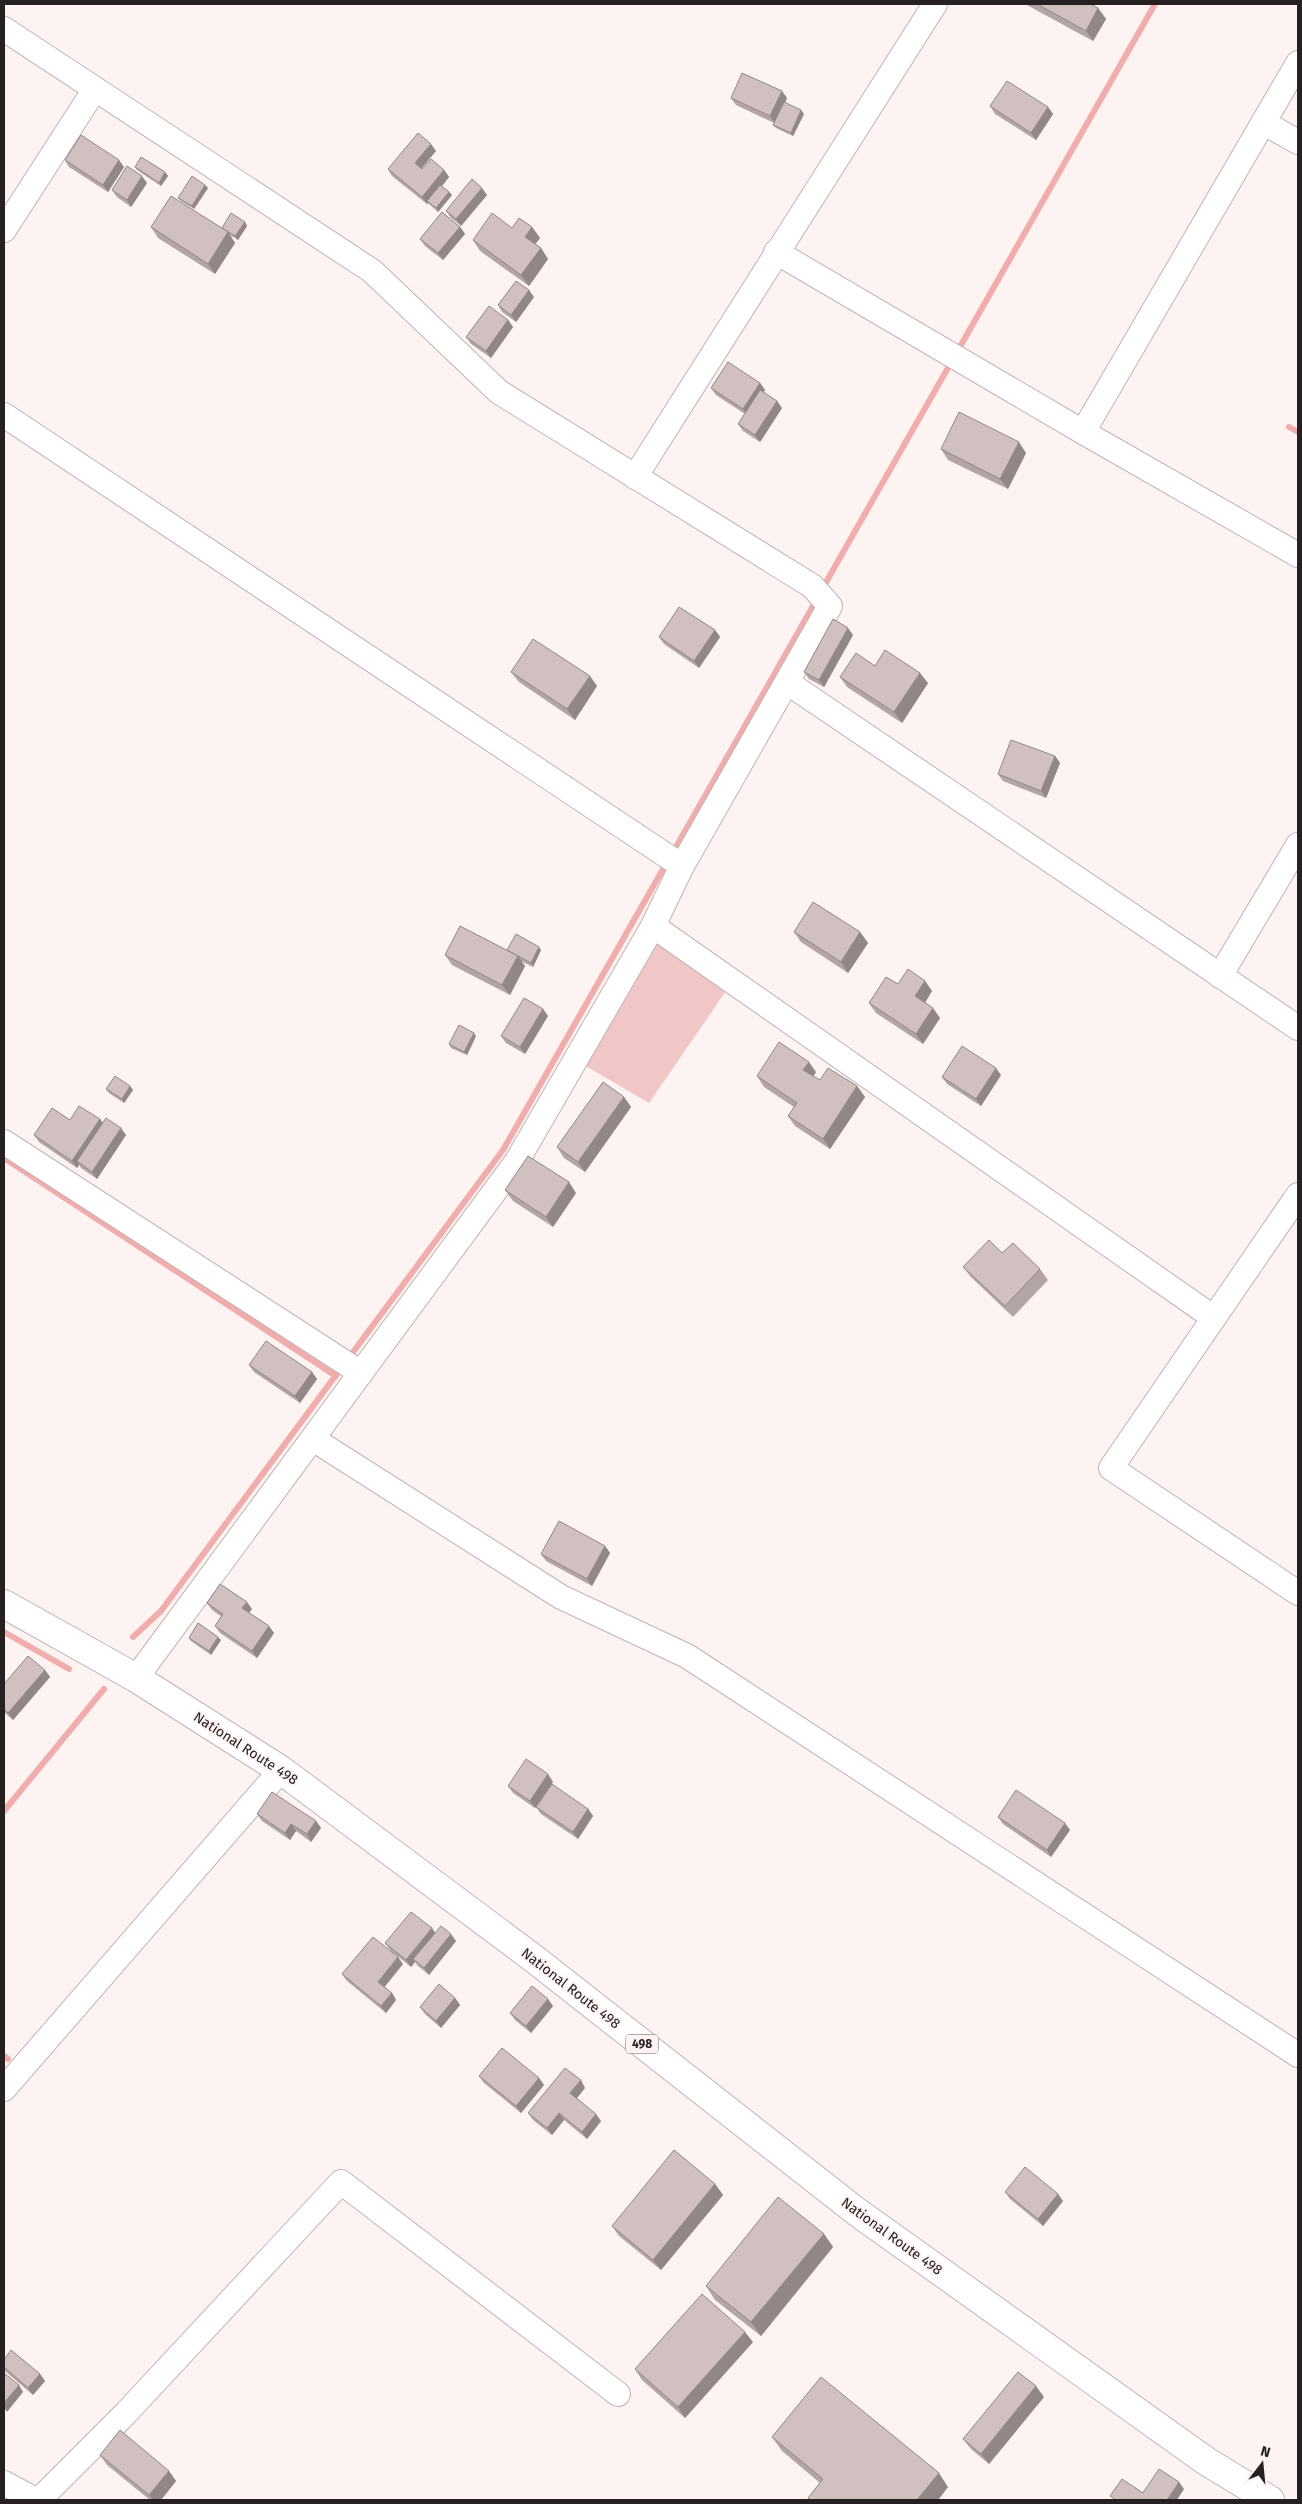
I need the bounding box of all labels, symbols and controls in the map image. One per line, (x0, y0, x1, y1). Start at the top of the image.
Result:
street label: National Route 498 (190, 1708, 301, 1789)
street label: National Route 498 (518, 1944, 624, 2032)
road number: 498 (626, 2035, 658, 2054)
street label: National Route 498 (838, 2194, 946, 2279)
north arrow (1237, 2439, 1287, 2489)
text: N (1259, 2443, 1272, 2461)

